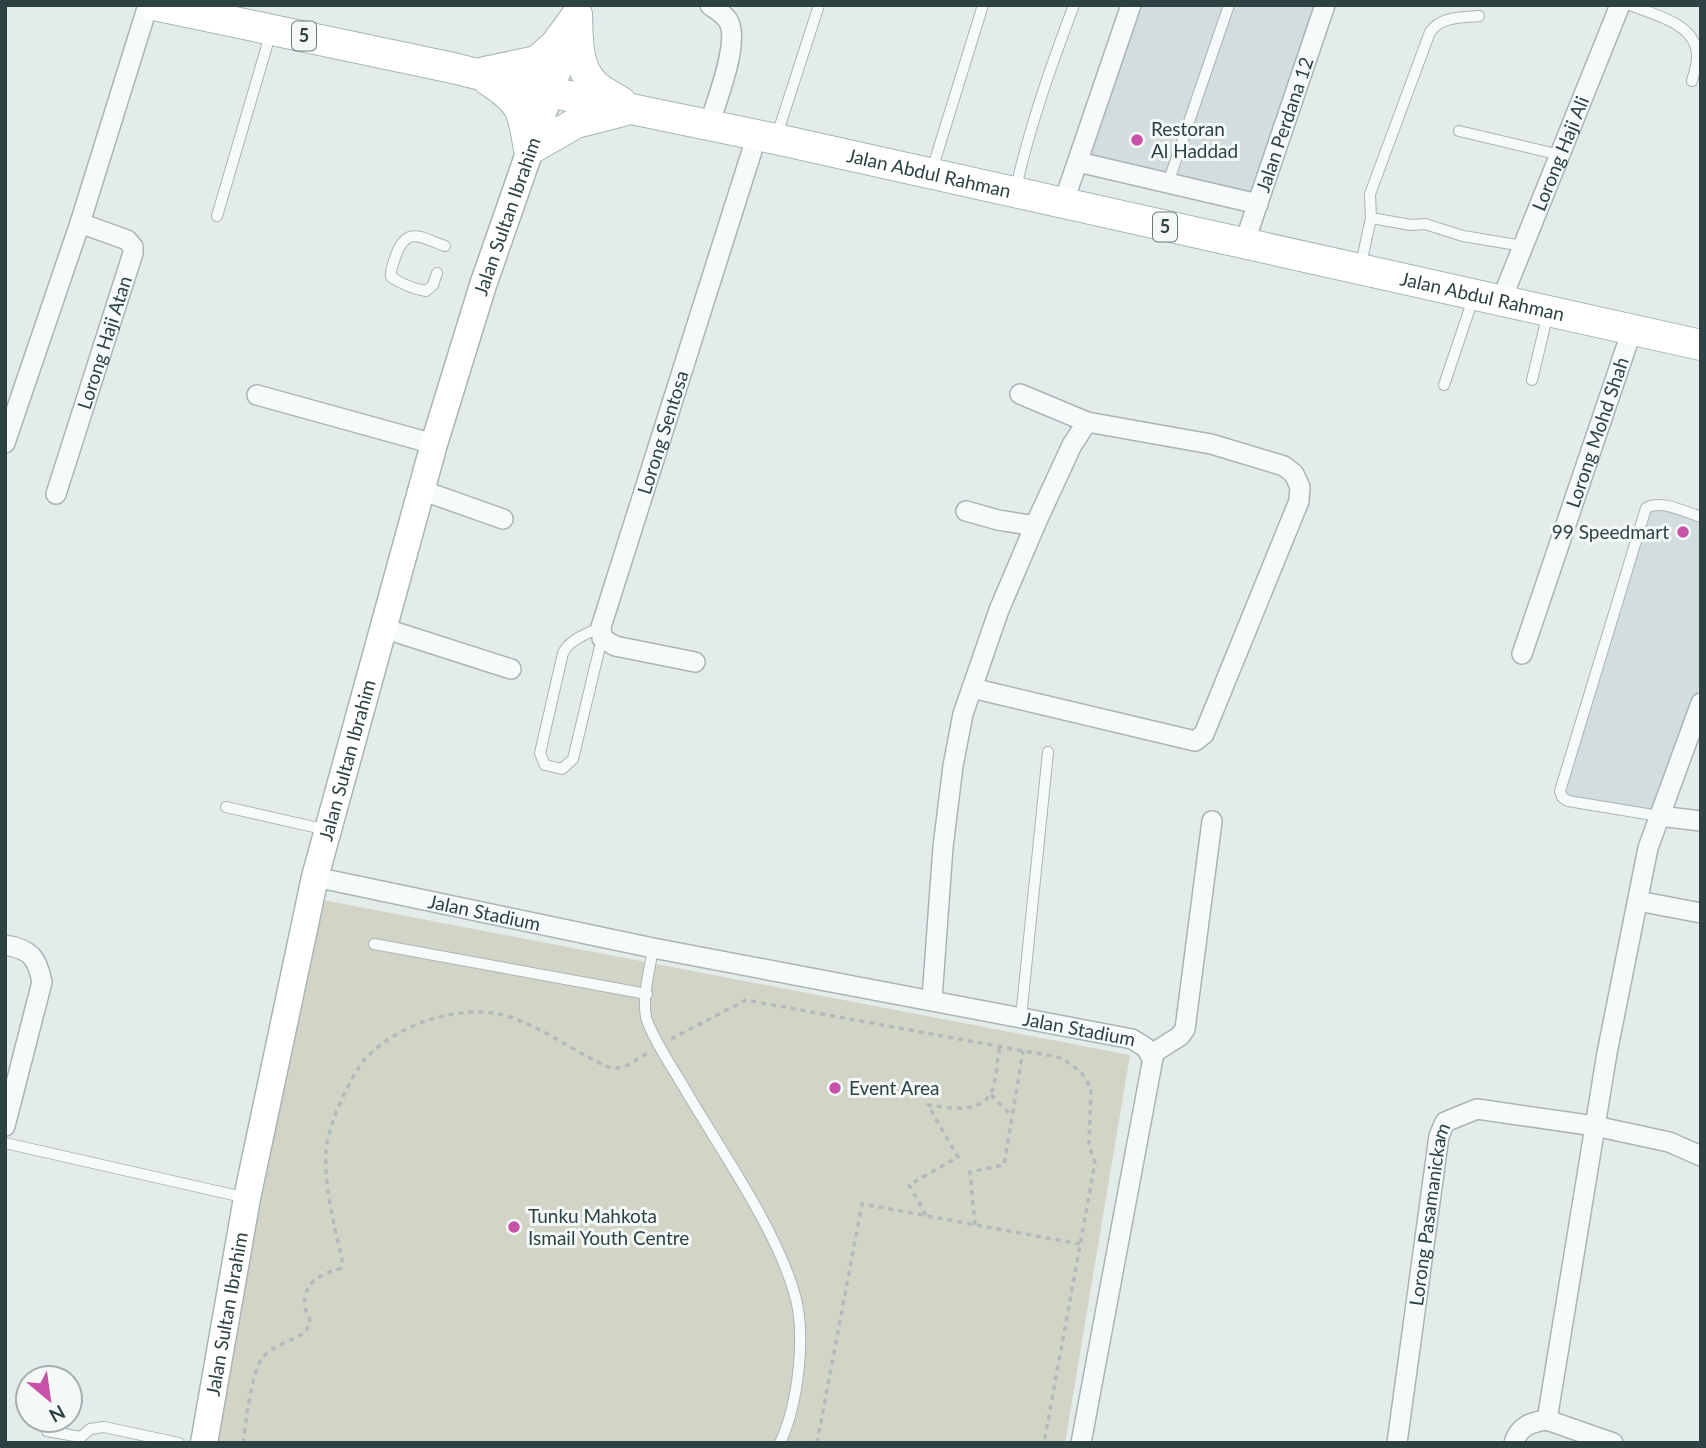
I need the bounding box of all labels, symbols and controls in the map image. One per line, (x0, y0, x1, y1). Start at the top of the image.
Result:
road number: 5 (292, 22, 316, 51)
street label: Jalan Perdana 12 (1250, 54, 1318, 195)
street label: Lorong Haji Ali (1527, 93, 1593, 214)
place label: Restoran Al Haddad (1151, 117, 1238, 162)
marker: Restoran Al Haddad (1129, 132, 1145, 148)
street label: Jalan Sultan Ibrahim (468, 134, 545, 298)
street label: Jalan Abdul Rahman (845, 143, 1013, 202)
road number: 5 (1153, 212, 1177, 242)
street label: Jalan Abdul Rahman (1398, 266, 1567, 325)
street label: Lorong Haji Atan (72, 273, 136, 412)
street label: Lorong Mohd Shah (1561, 354, 1633, 511)
street label: Lorong Sentosa (632, 368, 693, 497)
place label: 99 Speedmart (1552, 520, 1669, 543)
marker: 99 Speedmart (1675, 524, 1691, 540)
street label: Jalan Sultan Ibrahim (313, 677, 380, 843)
street label: Jalan Stadium (426, 889, 543, 935)
street label: Jalan Stadium (1021, 1006, 1137, 1050)
place label: Event Area (849, 1076, 939, 1099)
marker: Event Area (827, 1080, 843, 1096)
street label: Lorong Pasamanickam (1404, 1119, 1454, 1307)
place label: Tunku Mahkota Ismail Youth Centre (528, 1204, 689, 1249)
marker: Tunku Mahkota Ismail Youth Centre (506, 1219, 522, 1235)
street label: Jalan Sultan Ibrahim (200, 1230, 252, 1398)
north arrow (14, 1364, 84, 1434)
text: N (46, 1401, 69, 1428)

